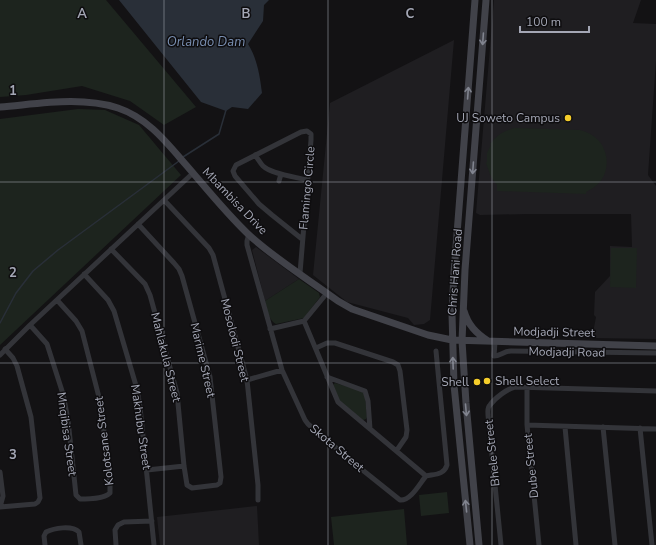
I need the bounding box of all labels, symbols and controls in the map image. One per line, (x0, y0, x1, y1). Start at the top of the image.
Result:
text: A (77, 5, 87, 23)
text: B (242, 5, 251, 23)
text: C (406, 5, 415, 23)
scale bar (520, 8, 589, 34)
text: 100 m (526, 14, 561, 30)
one-way arrow (480, 32, 487, 45)
water label: Orlando Dam (167, 33, 245, 51)
text: 1 (9, 82, 17, 100)
one-way arrow (464, 87, 471, 100)
place label: UJ Soweto Campus (456, 110, 560, 126)
marker: UJ Soweto Campus (563, 113, 573, 123)
street label: Flamingo Circle (295, 146, 319, 230)
one-way arrow (470, 162, 477, 175)
street label: Mbambisa Drive (199, 164, 271, 238)
street label: Chris Hani Road (444, 228, 466, 316)
text: 2 (9, 264, 17, 282)
street label: Mosolodi Street (217, 297, 253, 384)
street label: Mahlakula Street (147, 311, 185, 404)
street label: Marime Street (187, 321, 220, 400)
street label: Modjadji Street (513, 323, 596, 341)
street label: Modjadji Road (528, 343, 606, 361)
one-way arrow (449, 357, 457, 370)
place label: Shell Select (495, 373, 560, 389)
place label: Shell (441, 374, 469, 390)
marker: Shell Select (482, 376, 492, 386)
marker: Shell (472, 377, 482, 387)
street label: Makhubu Street (127, 383, 155, 471)
street label: Mnqibisa Street (53, 391, 81, 478)
street label: Kolotsane Street (91, 395, 117, 486)
one-way arrow (463, 403, 470, 416)
street label: Bhele Street (480, 418, 503, 487)
street label: Skota Street (306, 421, 368, 476)
street label: Dube Street (520, 432, 542, 499)
text: 3 (9, 446, 17, 464)
one-way arrow (462, 500, 469, 513)

